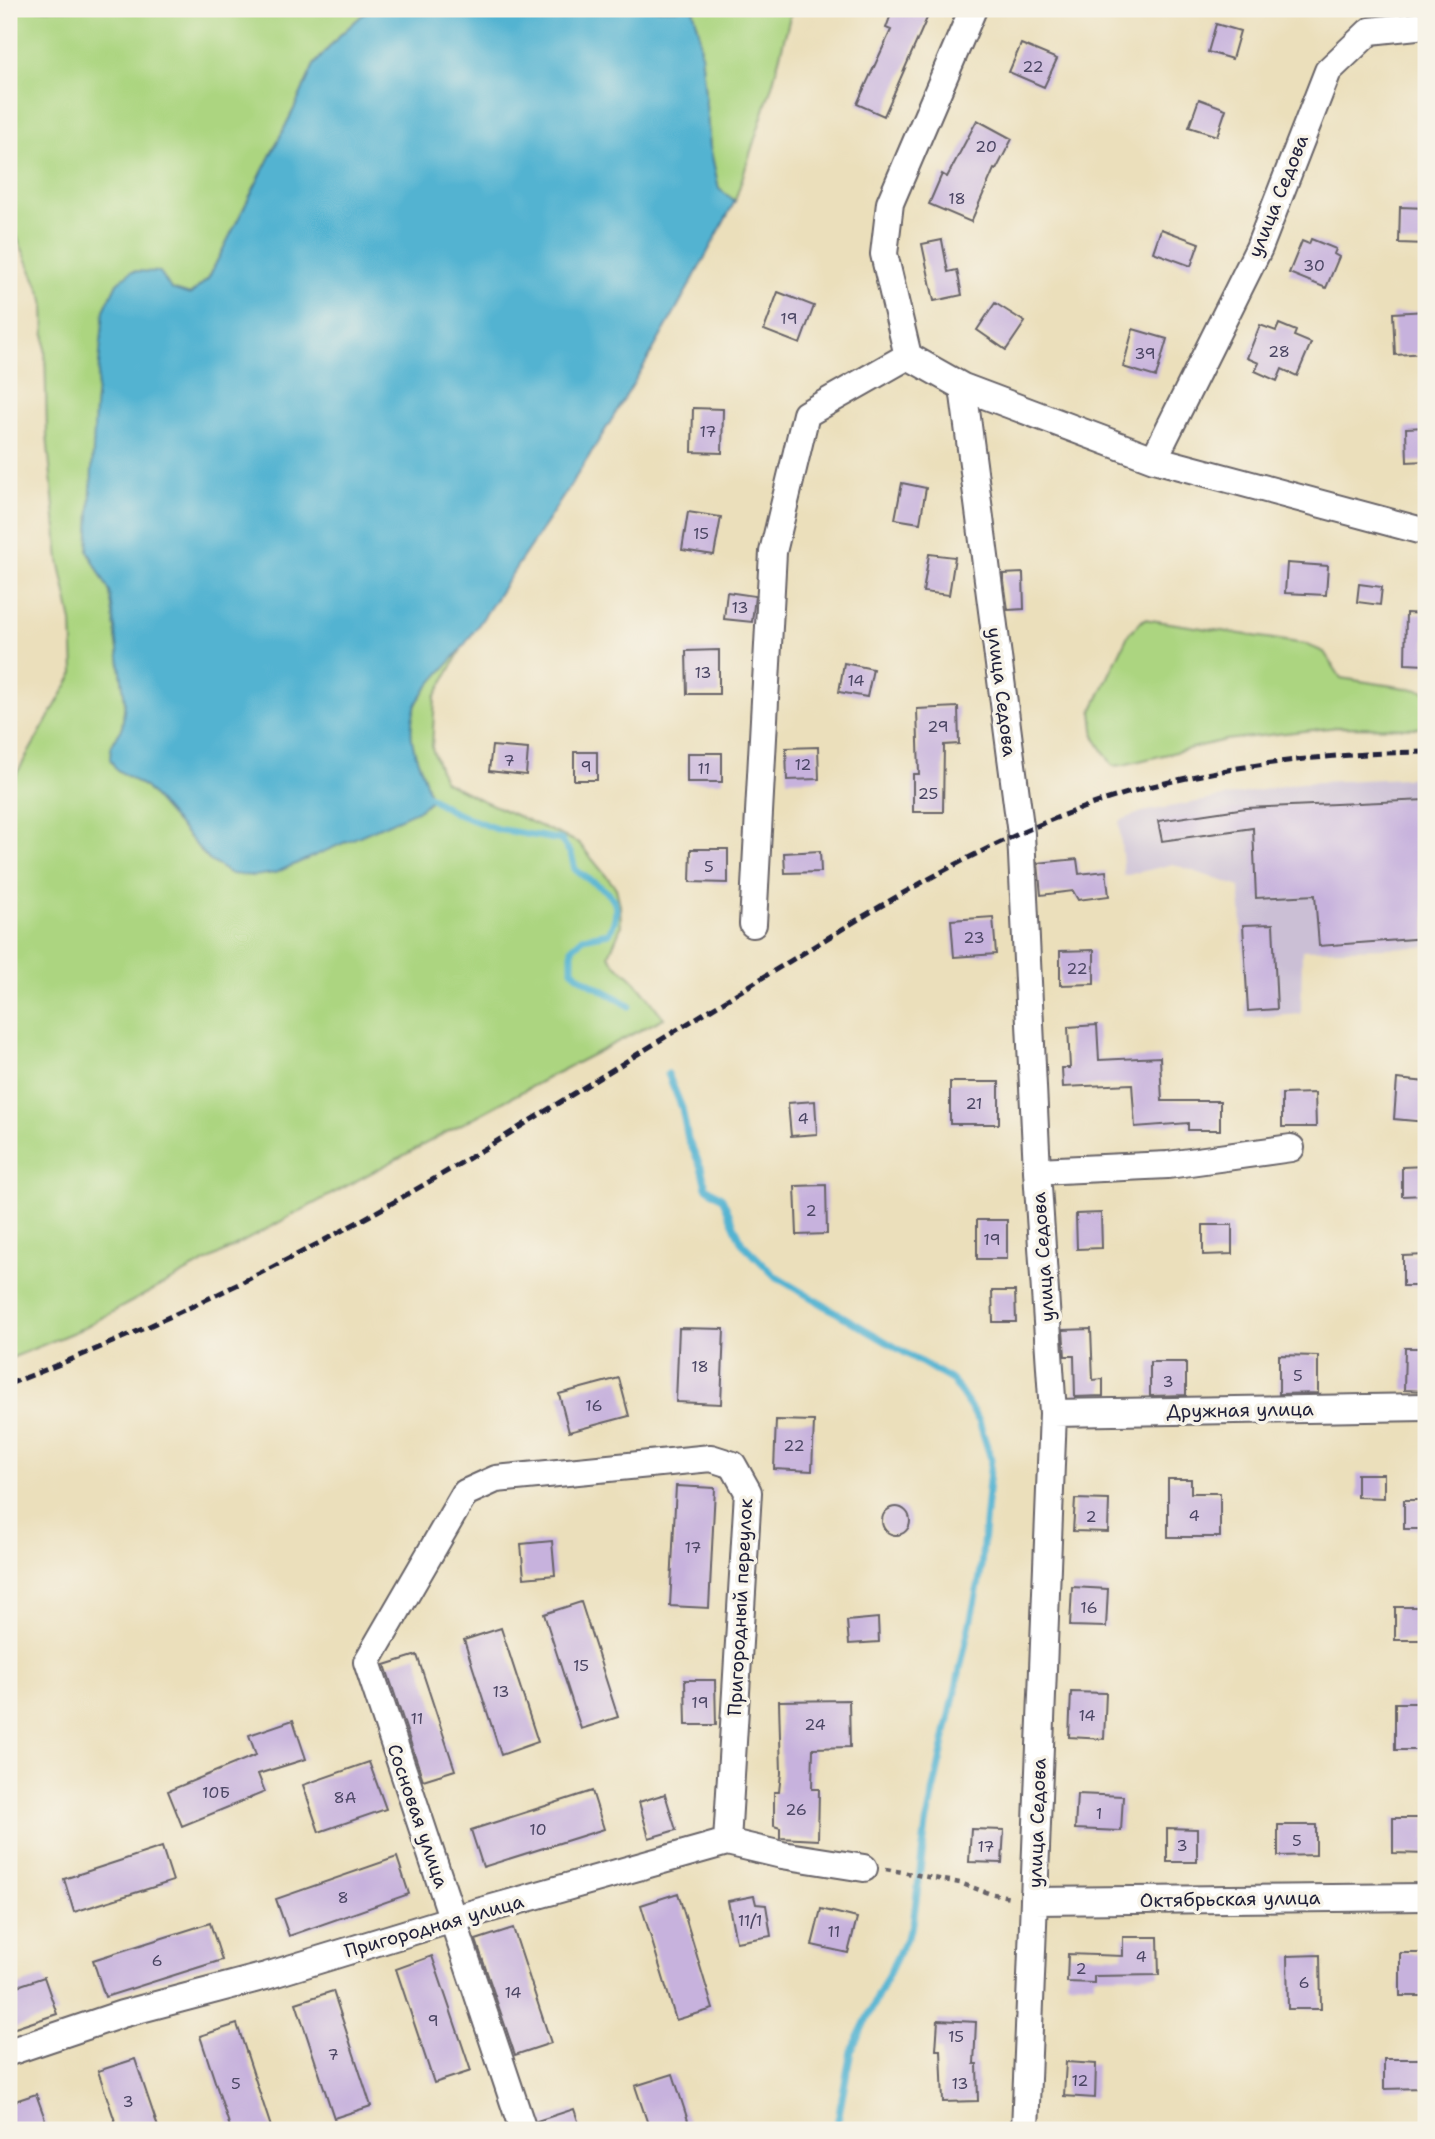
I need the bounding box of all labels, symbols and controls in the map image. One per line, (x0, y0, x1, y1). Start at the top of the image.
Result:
house number: 22 (1022, 56, 1044, 77)
street label: улица Седова (1242, 131, 1314, 261)
house number: 20 (975, 136, 997, 157)
house number: 18 (948, 188, 966, 209)
house number: 30 (1303, 255, 1325, 276)
house number: 19 (780, 308, 798, 329)
house number: 28 (1268, 341, 1290, 362)
house number: 39 (1134, 343, 1156, 364)
house number: 17 (699, 421, 717, 442)
house number: 15 (693, 523, 709, 544)
house number: 13 (731, 597, 749, 618)
street label: улица Седова (982, 626, 1022, 758)
house number: 13 (694, 662, 712, 683)
house number: 14 (847, 670, 865, 691)
house number: 29 (927, 716, 949, 737)
house number: 7 (503, 750, 515, 771)
house number: 12 (794, 754, 812, 775)
house number: 9 (580, 756, 592, 777)
house number: 11 (698, 758, 710, 779)
house number: 25 (918, 783, 938, 804)
house number: 5 (704, 856, 714, 877)
house number: 23 (963, 927, 985, 948)
house number: 22 (1066, 958, 1088, 979)
house number: 21 (965, 1093, 983, 1114)
house number: 4 (797, 1108, 809, 1129)
street label: улица Седова (1026, 1191, 1060, 1323)
house number: 2 (805, 1200, 817, 1221)
house number: 19 (983, 1229, 1001, 1250)
house number: 18 (691, 1356, 709, 1377)
house number: 5 (1293, 1365, 1303, 1386)
house number: 3 (1162, 1371, 1174, 1392)
house number: 16 (585, 1395, 603, 1416)
street label: Дружная улица (1166, 1396, 1314, 1424)
house number: 22 (783, 1435, 805, 1456)
street label: Пригородный переулок (722, 1498, 758, 1716)
house number: 4 (1188, 1505, 1200, 1526)
house number: 2 (1085, 1506, 1097, 1527)
house number: 17 (684, 1537, 702, 1558)
house number: 16 (1080, 1597, 1098, 1618)
house number: 15 (573, 1655, 589, 1676)
house number: 13 (492, 1681, 510, 1702)
house number: 19 (691, 1692, 709, 1713)
house number: 14 (1078, 1705, 1096, 1726)
house number: 11 (411, 1708, 423, 1729)
house number: 24 (804, 1714, 826, 1735)
street label: Сосновая улица (382, 1741, 454, 1891)
street label: улица Седова (1022, 1757, 1052, 1889)
house number: 10Б (202, 1782, 230, 1803)
house number: 8А (334, 1787, 356, 1808)
house number: 26 (785, 1799, 807, 1820)
house number: 1 (1096, 1803, 1102, 1824)
house number: 10 (529, 1819, 547, 1840)
house number: 5 (1292, 1830, 1302, 1851)
house number: 3 (1176, 1835, 1188, 1856)
house number: 17 (977, 1836, 995, 1857)
street label: Октябрьская улица (1139, 1885, 1321, 1913)
house number: 8 (337, 1887, 349, 1908)
street label: Пригородная улица (341, 1888, 527, 1964)
house number: 11/1 (738, 1910, 762, 1931)
house number: 11 (828, 1921, 840, 1942)
house number: 4 (1135, 1946, 1147, 1967)
house number: 6 (151, 1950, 163, 1971)
house number: 2 (1075, 1958, 1087, 1979)
house number: 6 (1298, 1972, 1310, 1993)
house number: 14 (504, 1982, 522, 2003)
house number: 9 (427, 2010, 439, 2031)
house number: 15 (948, 2026, 964, 2047)
house number: 7 (327, 2044, 339, 2065)
house number: 12 (1071, 2070, 1089, 2091)
house number: 5 (231, 2073, 241, 2094)
house number: 13 (951, 2073, 969, 2094)
house number: 3 (122, 2091, 134, 2112)

